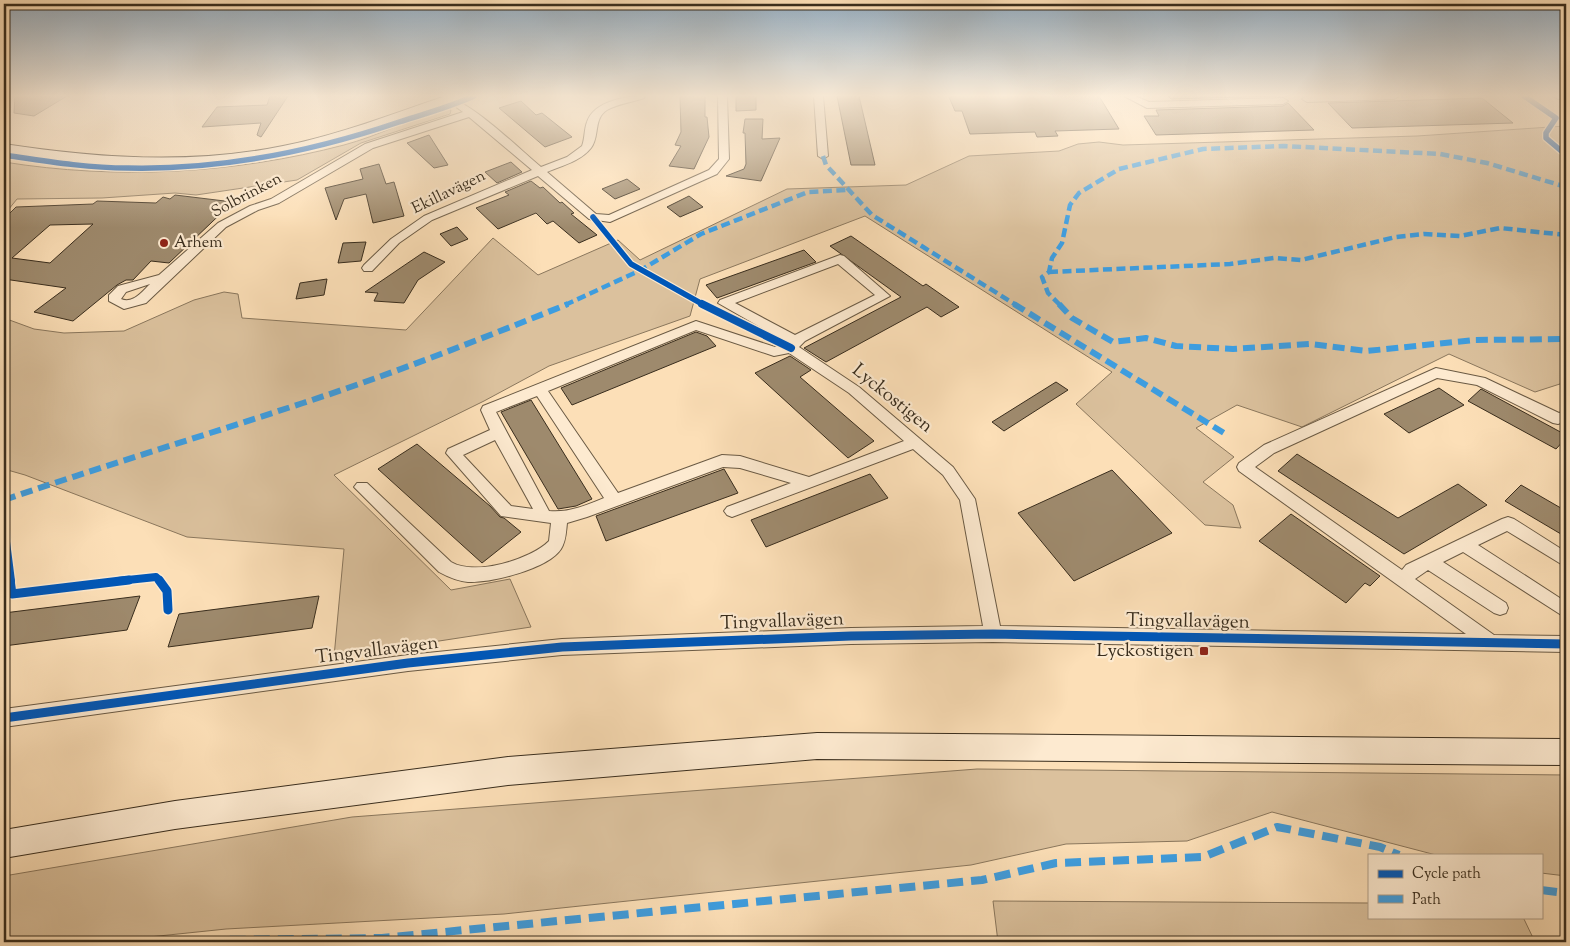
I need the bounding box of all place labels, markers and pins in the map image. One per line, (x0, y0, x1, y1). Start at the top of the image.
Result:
place label: Arhem (174, 232, 223, 255)
marker: Arhem (158, 237, 170, 249)
place label: Lyckostigen (1097, 638, 1194, 665)
marker: Lyckostigen (1198, 645, 1210, 657)

